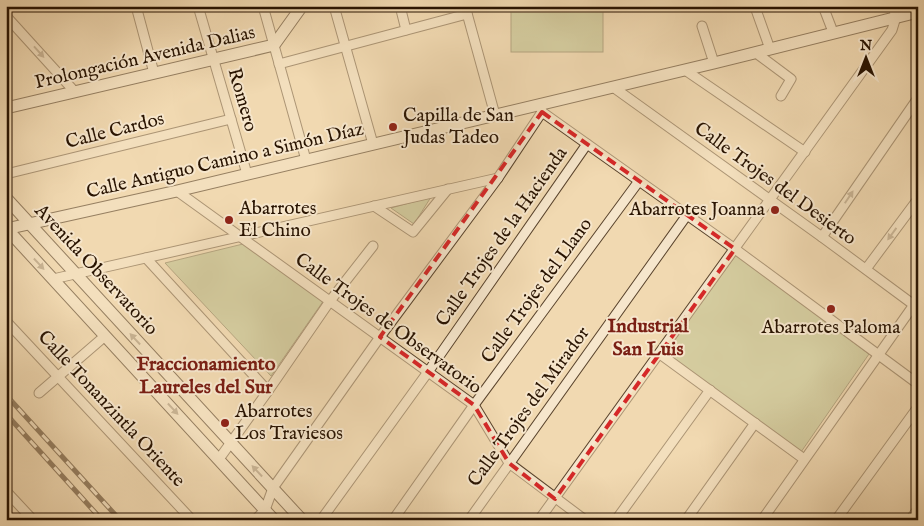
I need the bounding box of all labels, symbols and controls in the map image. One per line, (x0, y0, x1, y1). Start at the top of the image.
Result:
street label: Prolongación Avenida Dalias (33, 21, 257, 95)
north arrow (842, 32, 892, 82)
text: N (859, 37, 872, 55)
one-way arrow (33, 46, 45, 58)
street label: Romero (221, 65, 263, 135)
place label: Capilla de San Judas Tadeo (401, 104, 514, 150)
street label: Calle Cardos (63, 107, 167, 155)
street label: Calle Antiguo Camino a Simón Díaz (84, 117, 366, 205)
street label: Calle Trojes del Desierto (689, 117, 861, 251)
marker: Capilla de San Judas Tadeo (387, 121, 399, 133)
street label: Calle Trojes de la Hacienda (431, 142, 574, 332)
one-way arrow (845, 190, 854, 204)
place label: Abarrotes El Chino (238, 197, 316, 243)
place label: Abarrotes Joanna (628, 198, 766, 222)
street label: Avenida Observatorio (28, 199, 163, 341)
marker: Abarrotes Joanna (769, 204, 781, 216)
marker: Abarrotes El Chino (223, 214, 235, 226)
street label: Calle Trojes del Llano (476, 214, 598, 368)
one-way arrow (886, 227, 897, 240)
street label: Calle Trojes de Observatorio (290, 248, 486, 400)
one-way arrow (33, 258, 45, 270)
marker: Abarrotes Paloma (825, 303, 837, 315)
district label: Industrial San Luis (607, 314, 689, 362)
place label: Abarrotes Paloma (761, 316, 901, 340)
street label: Calle Trojes del Mirador (463, 322, 595, 492)
street label: Calle Tonanzintla Oriente (32, 326, 190, 493)
one-way arrow (129, 333, 141, 345)
district label: Fraccionamiento Laureles del Sur (137, 352, 276, 400)
place label: Abarrotes Los Traviesos (234, 400, 343, 446)
one-way arrow (167, 403, 179, 415)
marker: Abarrotes Los Traviesos (219, 417, 231, 429)
one-way arrow (251, 465, 263, 477)

